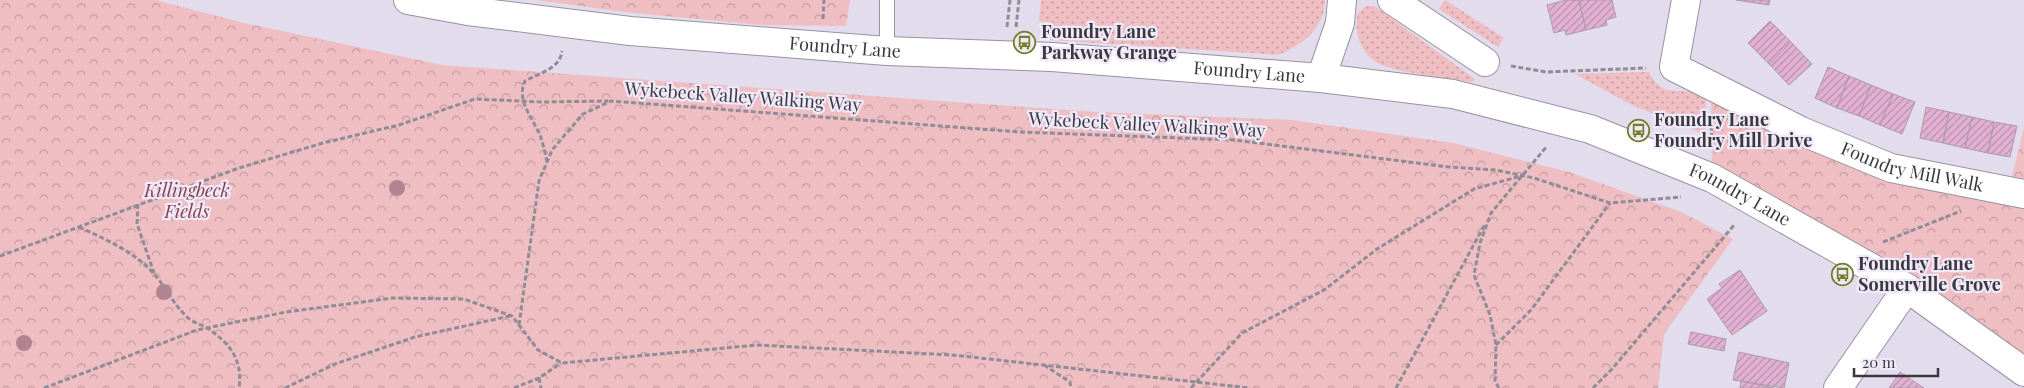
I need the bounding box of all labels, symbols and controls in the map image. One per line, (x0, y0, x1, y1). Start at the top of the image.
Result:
place label: Foundry Lane Parkway Grange (1041, 19, 1177, 64)
street label: Foundry Lane (788, 30, 901, 62)
bus stop icon: Foundry Lane Parkway Grange (1013, 30, 1037, 54)
street label: Foundry Lane (1193, 55, 1306, 88)
street label: Wykebeck Valley Walking Way (623, 76, 862, 116)
street label: Wykebeck Valley Walking Way (1027, 106, 1266, 142)
place label: Foundry Lane Foundry Mill Drive (1654, 107, 1812, 152)
bus stop icon: Foundry Lane Foundry Mill Drive (1626, 118, 1650, 142)
street label: Foundry Mill Walk (1838, 136, 1986, 197)
street label: Foundry Lane (1686, 157, 1795, 231)
park label: Killingbeck Fields (143, 178, 230, 223)
place label: Foundry Lane Somerville Grove (1858, 251, 2001, 296)
bus stop icon: Foundry Lane Somerville Grove (1830, 262, 1854, 286)
scale bar (1854, 346, 1938, 378)
text: 20 m (1862, 352, 1896, 372)

